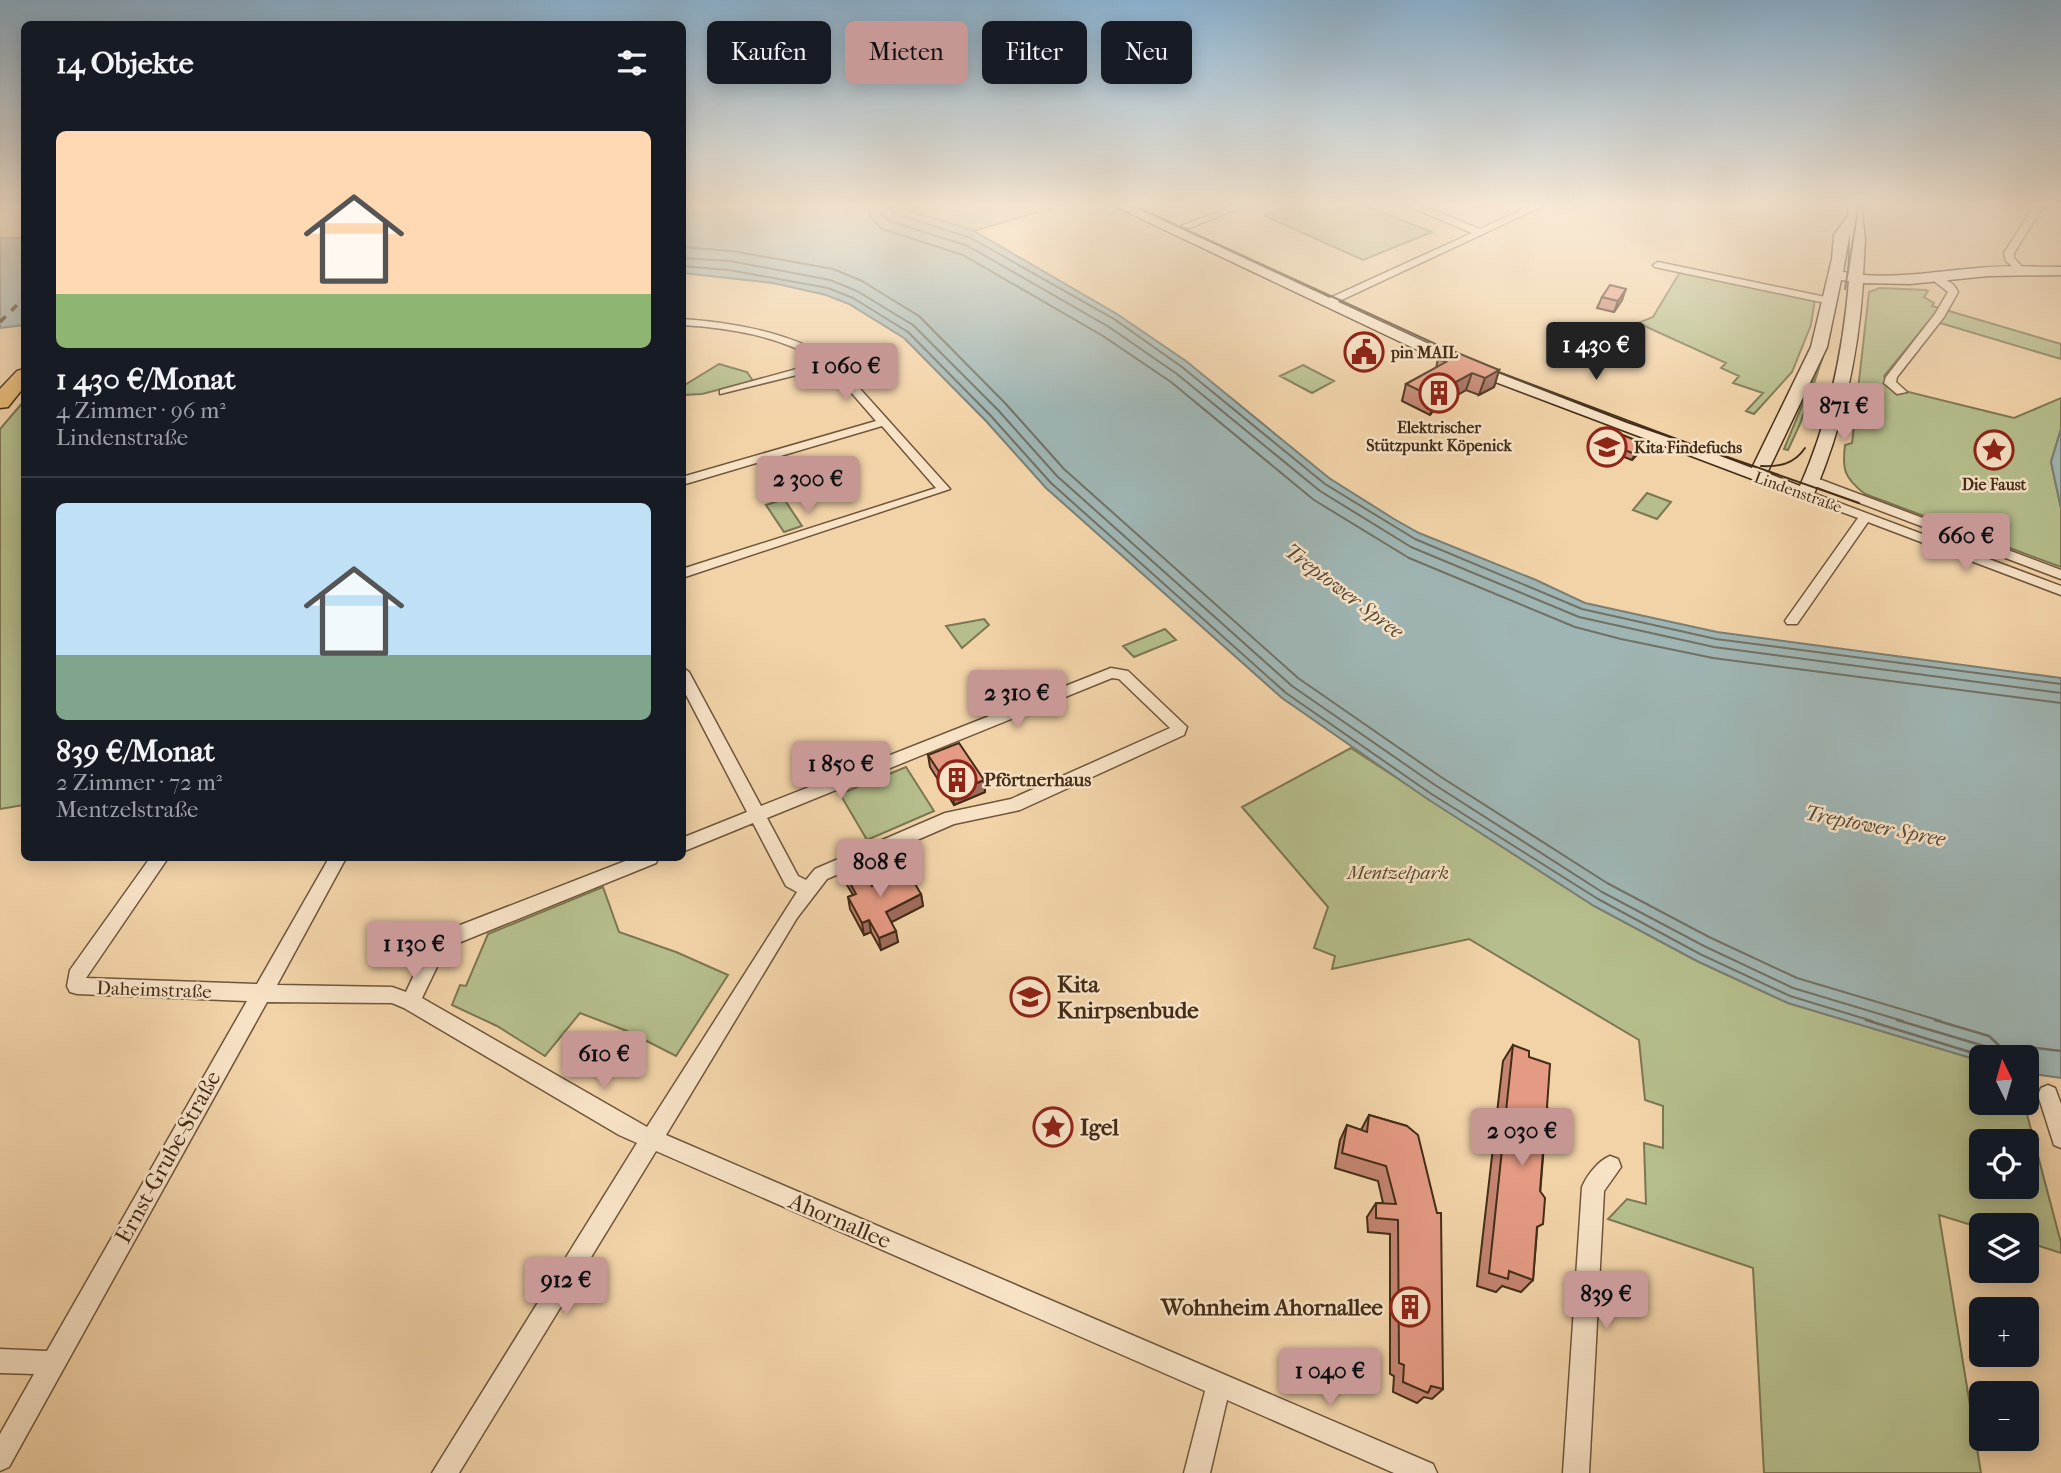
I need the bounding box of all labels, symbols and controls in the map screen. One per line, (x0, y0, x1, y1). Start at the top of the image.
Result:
chip: Kaufen (707, 21, 831, 84)
chip: Mieten (845, 21, 968, 84)
chip: Filter (982, 21, 1087, 84)
chip: Neu (1101, 21, 1192, 84)
icon: filters (613, 44, 651, 82)
text: 14 Objekte (56, 46, 194, 81)
icon: home (291, 176, 417, 302)
pin: 1 430 € (1531, 322, 1661, 382)
public building icon: pin MAIL (1343, 331, 1385, 373)
text: 1 430 € (1562, 331, 1630, 358)
place label: pin MAIL (1390, 343, 1458, 363)
pin: 1 060 € (781, 344, 911, 403)
text: 1 060 € (811, 352, 881, 379)
text: 1 430 €/Monat (56, 362, 235, 397)
building icon: Elektrischer Stützpunkt Köpenick (1418, 372, 1460, 414)
pin: 871 € (1795, 384, 1893, 443)
text: 871 € (1819, 392, 1869, 419)
text: 4 Zimmer · 96 m² (56, 397, 226, 424)
place label: Elektrischer Stützpunkt Köpenick (1366, 418, 1512, 456)
text: Lindenstraße (56, 424, 188, 451)
school or university icon: Kita Findefuchs (1586, 426, 1628, 468)
place icon: Die Faust (1973, 429, 2015, 471)
place label: Kita Findefuchs (1634, 438, 1742, 457)
pin: 2 300 € (743, 456, 873, 516)
text: 2 300 € (773, 465, 843, 492)
street label: Lindenstraße (1752, 467, 1845, 517)
place label: Die Faust (1962, 475, 2027, 494)
pin: 660 € (1917, 514, 2015, 573)
text: 660 € (1938, 522, 1994, 549)
water label: Treptower Spree (1280, 539, 1408, 644)
icon: home (291, 548, 417, 674)
pin: 2 310 € (952, 670, 1082, 730)
text: 2 310 € (984, 679, 1050, 706)
text: 839 €/Monat (56, 734, 215, 769)
pin: 1 850 € (776, 742, 906, 801)
text: 1 850 € (808, 750, 874, 777)
building icon: Pförtnerhaus (936, 759, 978, 801)
text: 2 Zimmer · 72 m² (56, 769, 222, 796)
place label: Pförtnerhaus (984, 769, 1091, 791)
text: Mentzelstraße (56, 796, 198, 823)
water label: Treptower Spree (1803, 801, 1948, 851)
pin: 808 € (831, 839, 929, 899)
text: 808 € (853, 848, 907, 875)
park label: Mentzelpark (1345, 862, 1449, 884)
pin: 1 130 € (349, 922, 479, 981)
text: 1 130 € (383, 930, 445, 957)
place label: Kita Knirpsenbude (1057, 971, 1199, 1024)
school or university icon: Kita Knirpsenbude (1009, 976, 1051, 1018)
street label: Daheimstraße (96, 977, 212, 1003)
pin: 610 € (555, 1032, 653, 1091)
text: 610 € (578, 1040, 630, 1067)
north arrow (1969, 1045, 2039, 1115)
map controls (1969, 1045, 2039, 1451)
street label: Ernst-Grube-Straße (109, 1066, 227, 1248)
place icon: Igel (1032, 1106, 1074, 1148)
pin: 2 030 € (1457, 1108, 1587, 1168)
place label: Igel (1080, 1114, 1119, 1141)
text: 2 030 € (1487, 1117, 1557, 1144)
button: locate (1969, 1129, 2039, 1199)
street label: Ahornallee (784, 1187, 895, 1255)
button: layers (1969, 1213, 2039, 1283)
pin: 912 € (517, 1258, 615, 1317)
text: 912 € (541, 1266, 591, 1293)
pin: 839 € (1557, 1272, 1655, 1331)
text: 839 € (1580, 1280, 1632, 1307)
building icon: Wohnheim Ahornallee (1389, 1286, 1431, 1328)
place label: Wohnheim Ahornallee (1160, 1294, 1384, 1321)
button: + (1969, 1297, 2039, 1367)
pin: 1 040 € (1265, 1348, 1395, 1408)
text: 1 040 € (1295, 1357, 1365, 1384)
button: − (1969, 1381, 2039, 1451)

